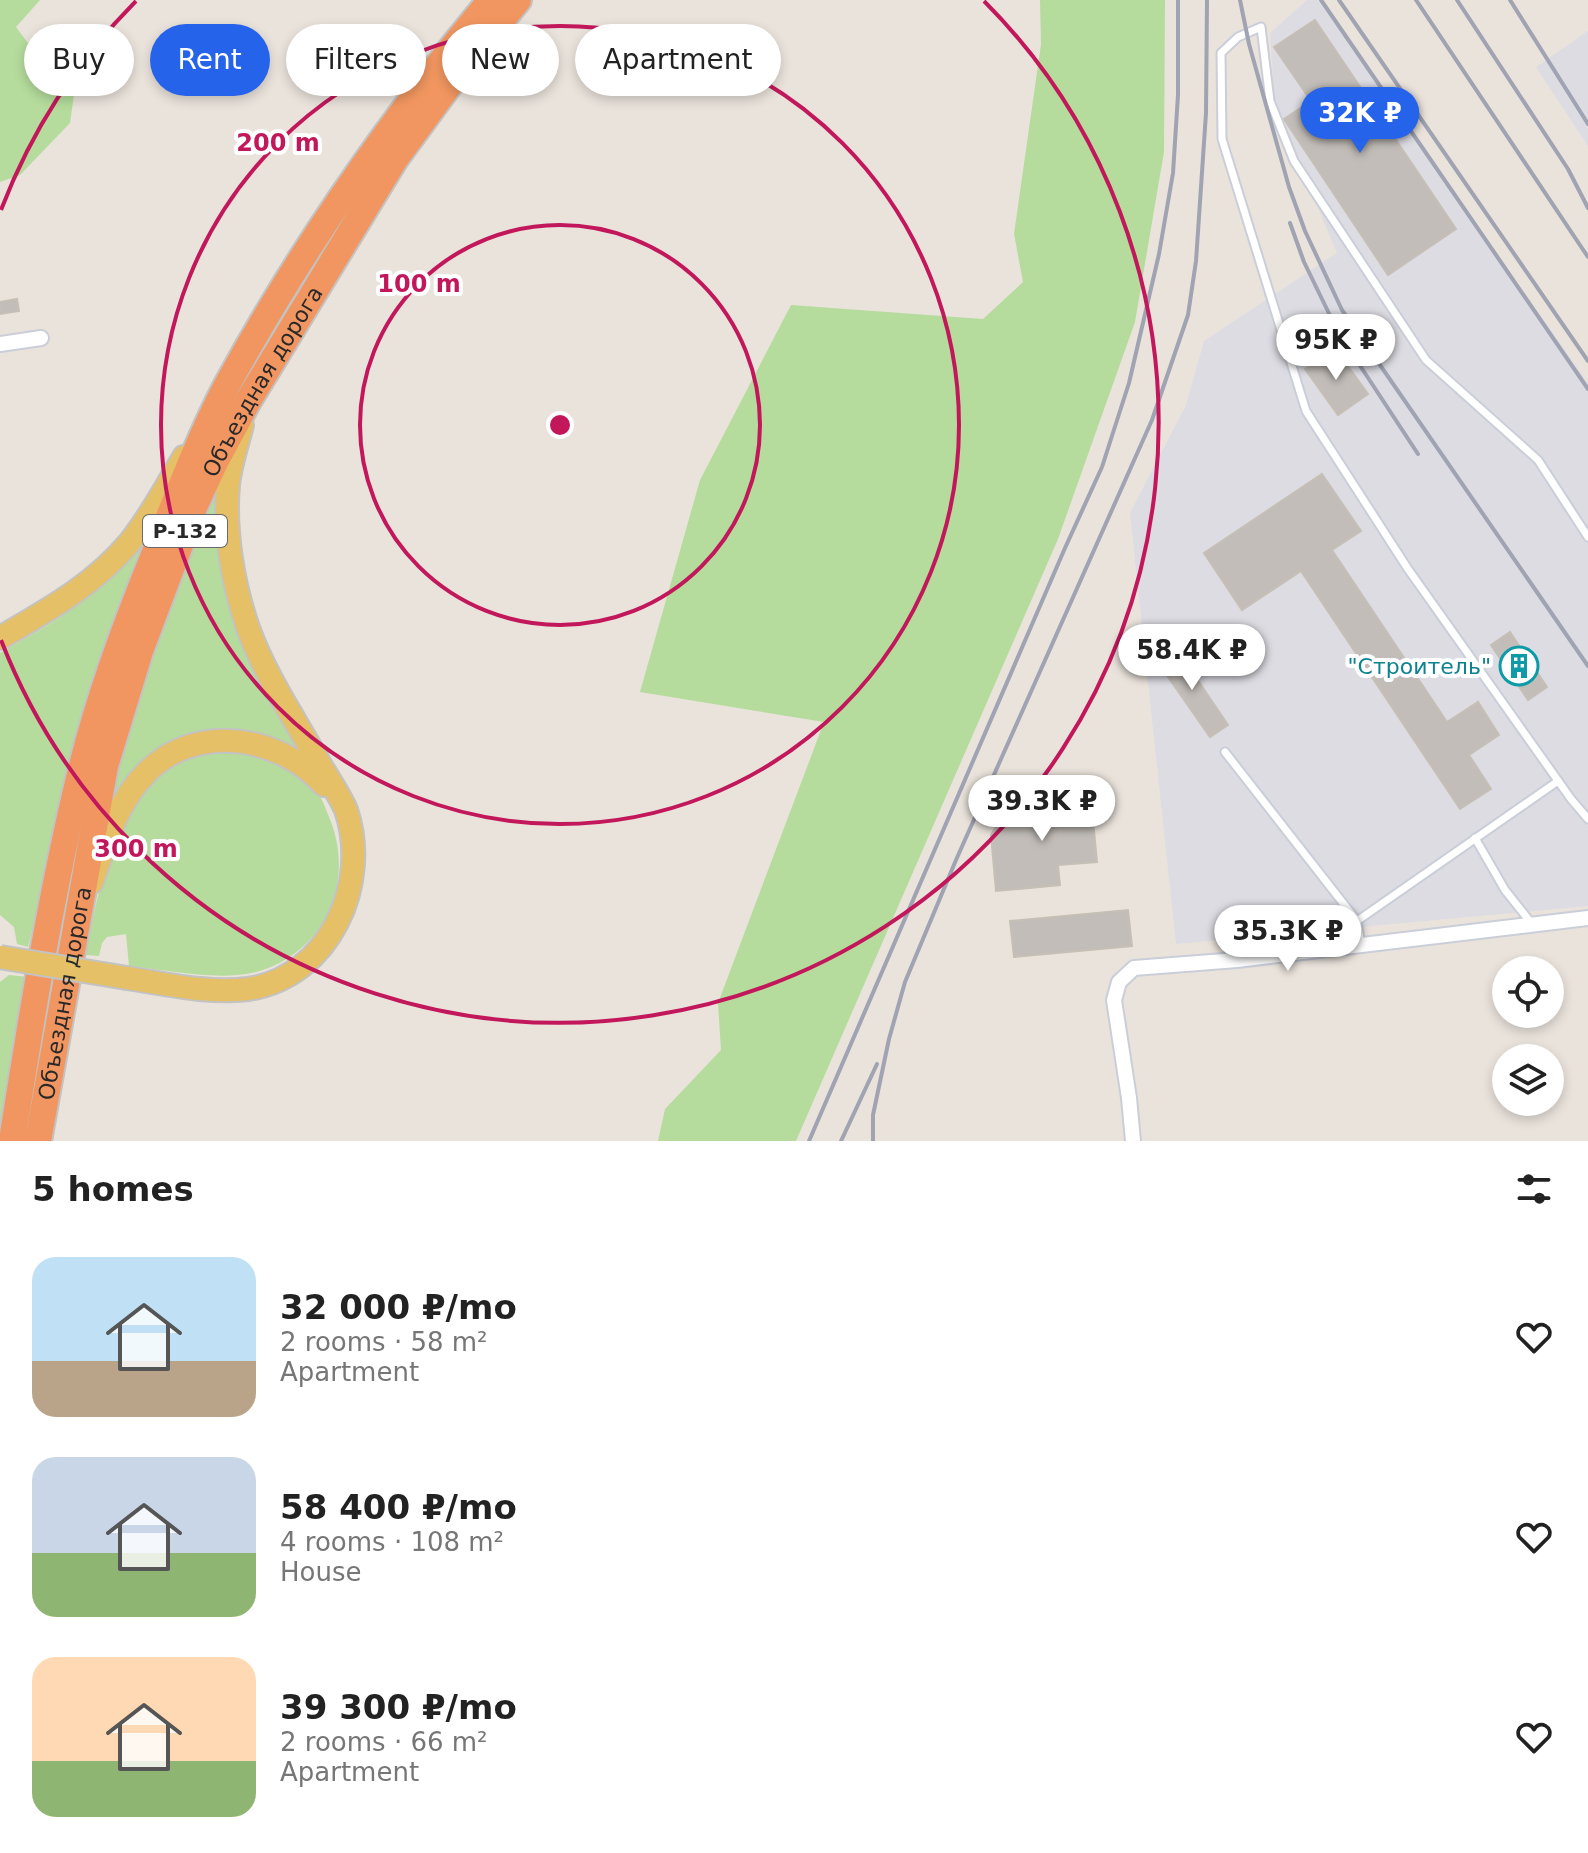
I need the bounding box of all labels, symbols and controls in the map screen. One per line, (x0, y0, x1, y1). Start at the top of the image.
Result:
chip: Buy (24, 24, 134, 96)
chip: Rent (150, 24, 270, 96)
chip: Filters (286, 24, 426, 96)
chip: New (442, 24, 559, 96)
chip: Apartment (575, 24, 781, 96)
pin: 32K ₽ (1304, 87, 1416, 155)
text: 32K ₽ (1318, 98, 1402, 128)
text: 200 m (236, 129, 320, 157)
text: 100 m (377, 270, 461, 298)
street label: Объездная дорога (198, 282, 328, 481)
pin: 95K ₽ (1280, 314, 1392, 382)
text: 95K ₽ (1294, 325, 1378, 355)
centre of rings (546, 411, 574, 439)
road number: Р-132 (143, 515, 227, 547)
pin: 58.4K ₽ (1118, 624, 1266, 692)
text: 58.4K ₽ (1136, 635, 1248, 665)
building icon: "Строитель" (1498, 645, 1540, 687)
place label: "Строитель" (1347, 654, 1491, 679)
pin: 39.3K ₽ (968, 775, 1116, 843)
text: 39.3K ₽ (986, 786, 1098, 816)
text: 300 m (94, 835, 178, 863)
street label: Объездная дорога (34, 885, 96, 1102)
pin: 35.3K ₽ (1214, 905, 1362, 973)
text: 35.3K ₽ (1232, 916, 1344, 946)
map controls (1492, 956, 1564, 1116)
button: locate (1492, 956, 1564, 1028)
button: layers (1492, 1044, 1564, 1116)
icon: filters (1512, 1167, 1556, 1211)
text: 5 homes (32, 1169, 194, 1209)
text: 32 000 ₽/mo (280, 1287, 517, 1327)
icon: home (96, 1289, 192, 1385)
icon: heart (1512, 1315, 1556, 1359)
text: 2 rooms · 58 m² (280, 1327, 488, 1357)
text: Apartment (280, 1357, 419, 1387)
text: 58 400 ₽/mo (280, 1487, 517, 1527)
icon: home (96, 1489, 192, 1585)
icon: heart (1512, 1515, 1556, 1559)
text: 4 rooms · 108 m² (280, 1527, 504, 1557)
text: House (280, 1557, 361, 1587)
text: 39 300 ₽/mo (280, 1687, 517, 1727)
icon: home (96, 1689, 192, 1785)
icon: heart (1512, 1715, 1556, 1759)
text: 2 rooms · 66 m² (280, 1727, 488, 1757)
text: Apartment (280, 1757, 419, 1787)

